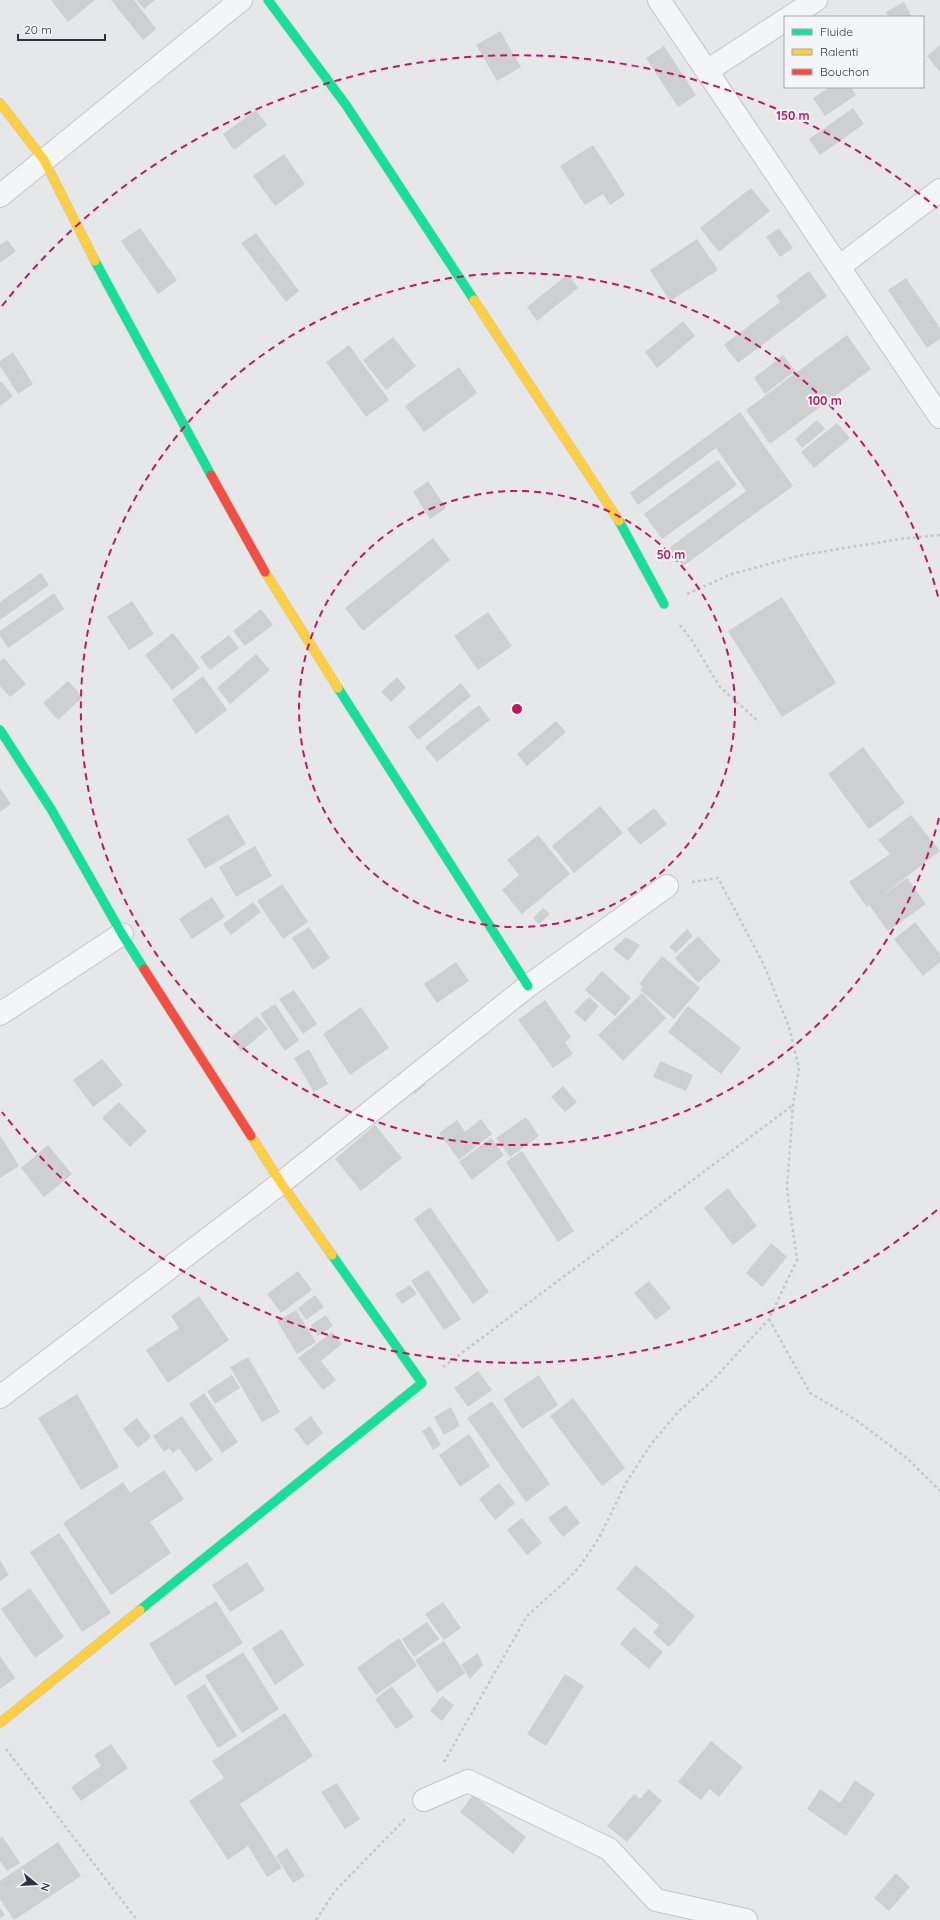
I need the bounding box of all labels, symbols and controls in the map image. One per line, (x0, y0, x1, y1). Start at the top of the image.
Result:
scale bar (18, 16, 105, 42)
legend (784, 16, 924, 88)
text: 20 m (24, 22, 52, 37)
text: Fluide (820, 24, 853, 39)
text: Ralenti (820, 44, 858, 59)
text: Bouchon (820, 64, 869, 79)
text: 150 m (776, 108, 810, 123)
text: 100 m (808, 393, 842, 408)
text: 50 m (657, 547, 685, 562)
centre of rings (510, 702, 524, 716)
north arrow (16, 1864, 56, 1904)
text: N (38, 1881, 53, 1893)

